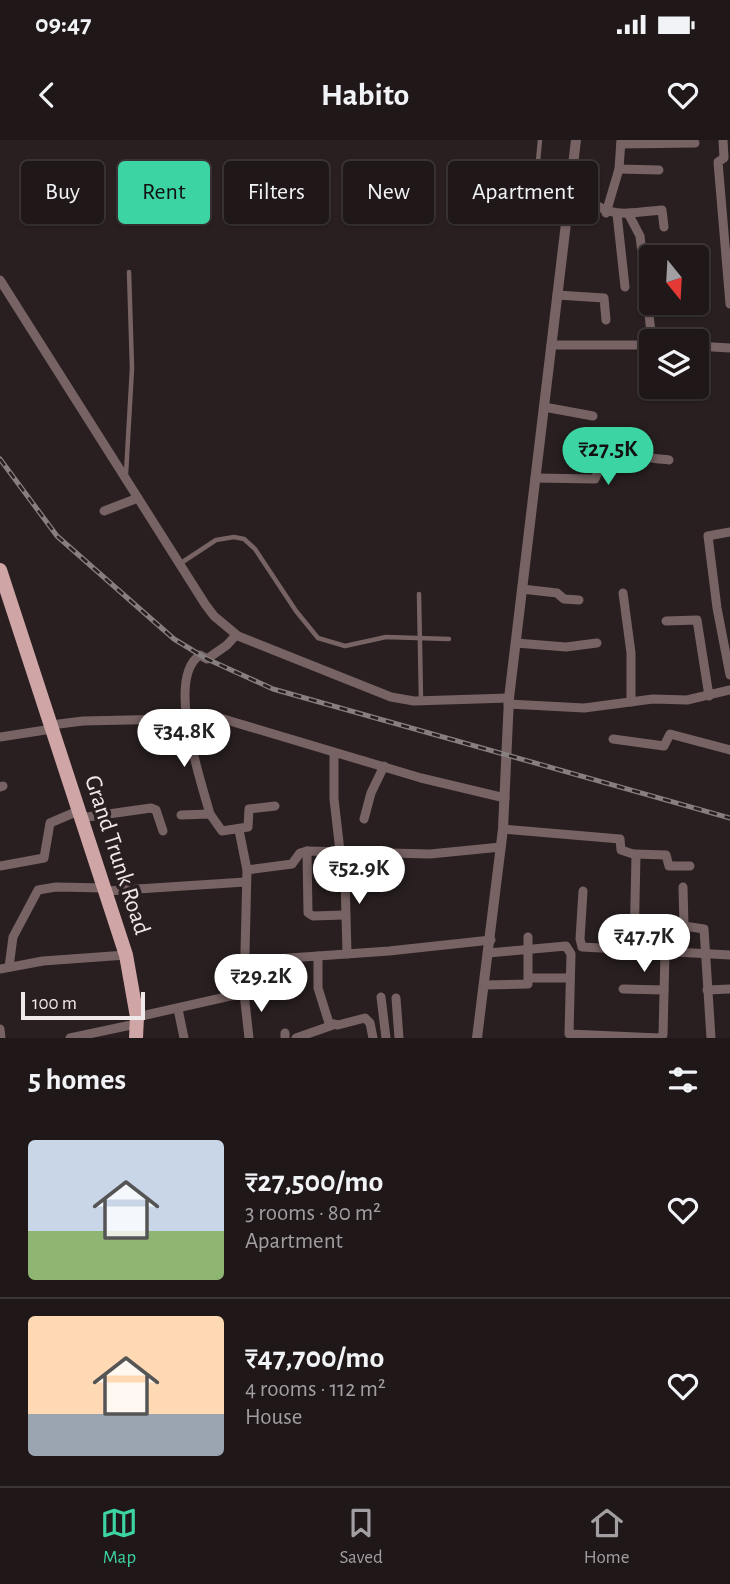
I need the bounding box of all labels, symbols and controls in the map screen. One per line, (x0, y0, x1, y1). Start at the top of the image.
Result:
text: 09:47 (35, 11, 91, 37)
icon: back (28, 76, 66, 114)
icon: heart (664, 76, 702, 114)
text: Habito (321, 79, 409, 111)
chip: Buy (21, 161, 104, 224)
chip: Rent (118, 161, 210, 224)
chip: Filters (224, 161, 329, 224)
chip: New (343, 161, 434, 224)
chip: Apartment (448, 161, 598, 224)
north arrow (639, 245, 709, 315)
map controls (639, 245, 709, 399)
button: layers (639, 329, 709, 399)
pin: ₹27.5K (551, 428, 665, 487)
text: ₹27.5K (578, 438, 638, 461)
pin: ₹34.8K (127, 710, 241, 769)
text: ₹34.8K (153, 720, 215, 743)
street label: Grand Trunk Road (80, 772, 154, 938)
pin: ₹52.9K (302, 846, 416, 906)
text: ₹52.9K (329, 857, 389, 880)
pin: ₹47.7K (587, 914, 701, 974)
text: ₹47.7K (614, 925, 674, 948)
pin: ₹29.2K (204, 954, 318, 1014)
text: ₹29.2K (230, 965, 292, 988)
scale bar (21, 989, 145, 1021)
text: 100 m (32, 994, 77, 1013)
icon: filters (664, 1061, 702, 1099)
text: 5 homes (28, 1065, 126, 1095)
text: ₹27,500/mo (245, 1167, 383, 1197)
icon: home (84, 1168, 168, 1252)
icon: heart (664, 1191, 702, 1229)
text: 3 rooms · 80 m² (245, 1202, 381, 1225)
text: Apartment (245, 1230, 343, 1253)
text: ₹47,700/mo (245, 1343, 384, 1373)
icon: home (84, 1344, 168, 1428)
icon: heart (664, 1367, 702, 1405)
text: 4 rooms · 112 m² (245, 1378, 386, 1401)
text: House (245, 1406, 302, 1429)
tab: Map (100, 1504, 138, 1569)
tab: Saved (339, 1504, 383, 1569)
tab: Home (584, 1504, 630, 1569)

